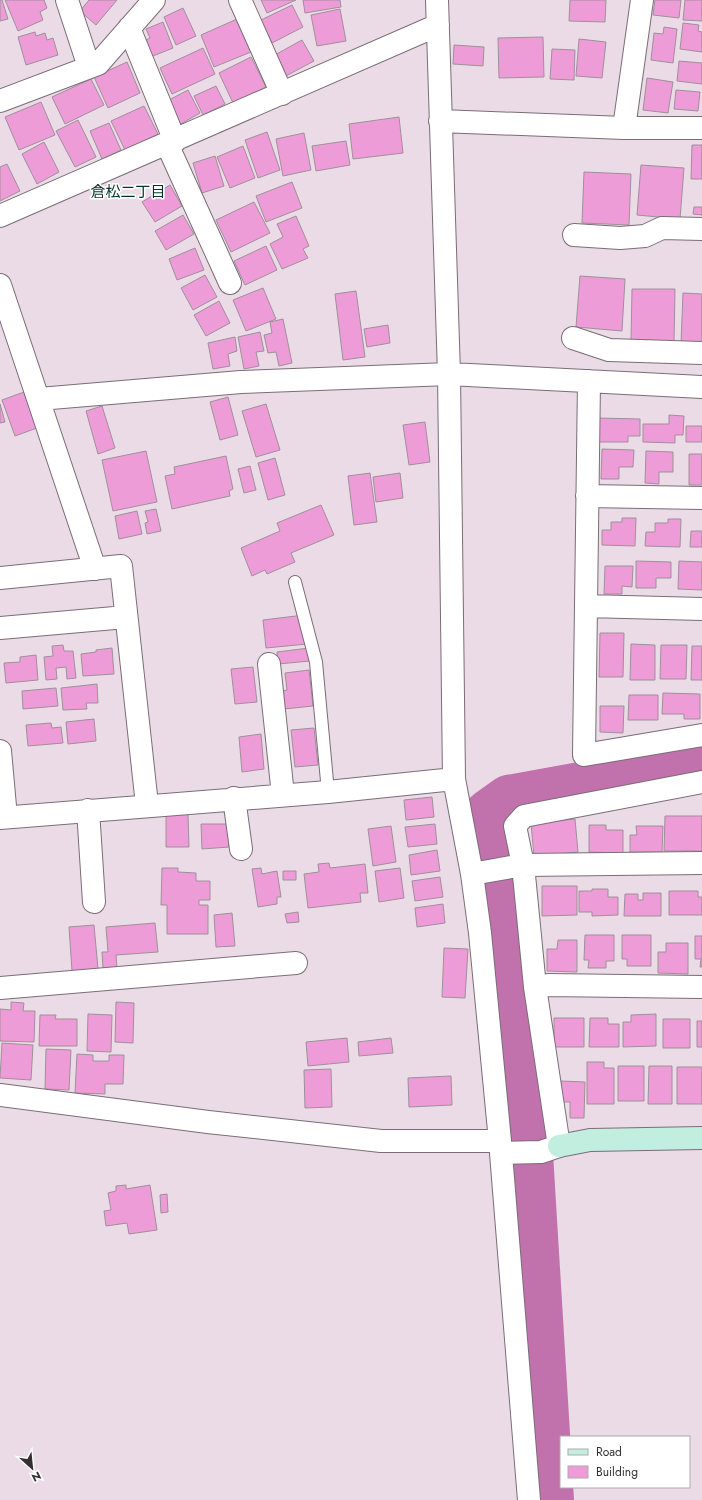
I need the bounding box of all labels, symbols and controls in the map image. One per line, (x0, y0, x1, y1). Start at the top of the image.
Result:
district label: 倉松二丁目 (90, 181, 166, 203)
legend (560, 1436, 690, 1488)
text: Road (596, 1443, 622, 1461)
north arrow (12, 1448, 52, 1488)
text: Building (596, 1463, 638, 1481)
text: N (29, 1468, 44, 1486)

